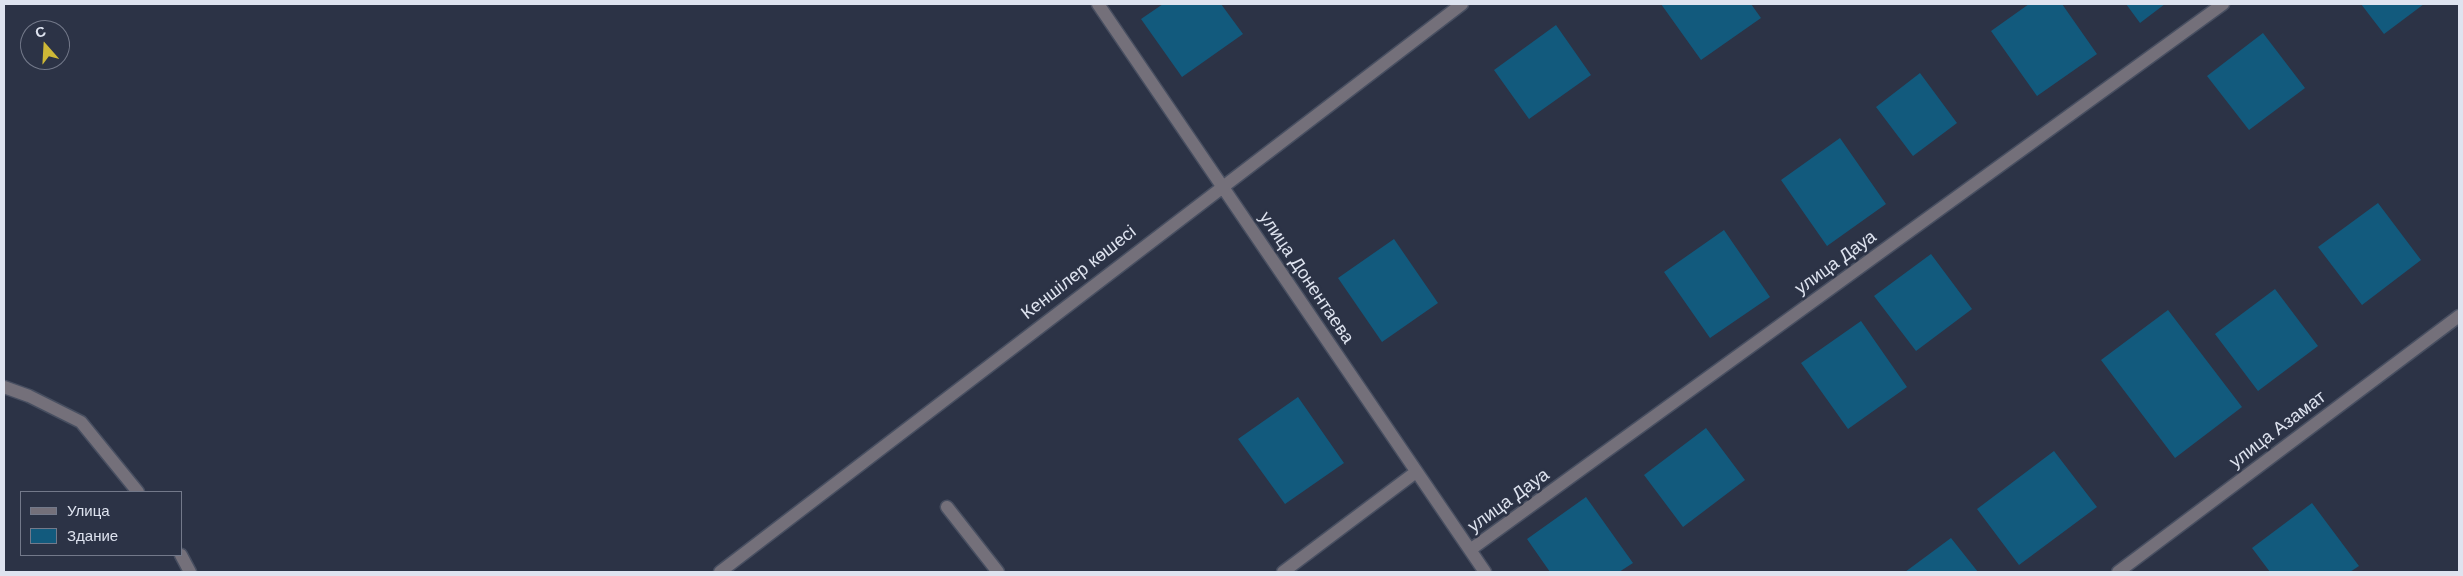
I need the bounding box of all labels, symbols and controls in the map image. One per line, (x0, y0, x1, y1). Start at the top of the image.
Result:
north arrow (20, 20, 70, 70)
text: С (33, 23, 48, 41)
street label: улица Донентаева (1254, 208, 1358, 348)
street label: Кеншілер көшесі (1017, 221, 1141, 325)
street label: улица Дауа (1791, 226, 1881, 300)
street label: улица Азамат (2226, 387, 2330, 473)
street label: улица Дауа (1464, 464, 1554, 538)
legend (20, 491, 182, 556)
text: Улица (67, 502, 110, 519)
text: Здание (67, 527, 118, 544)

